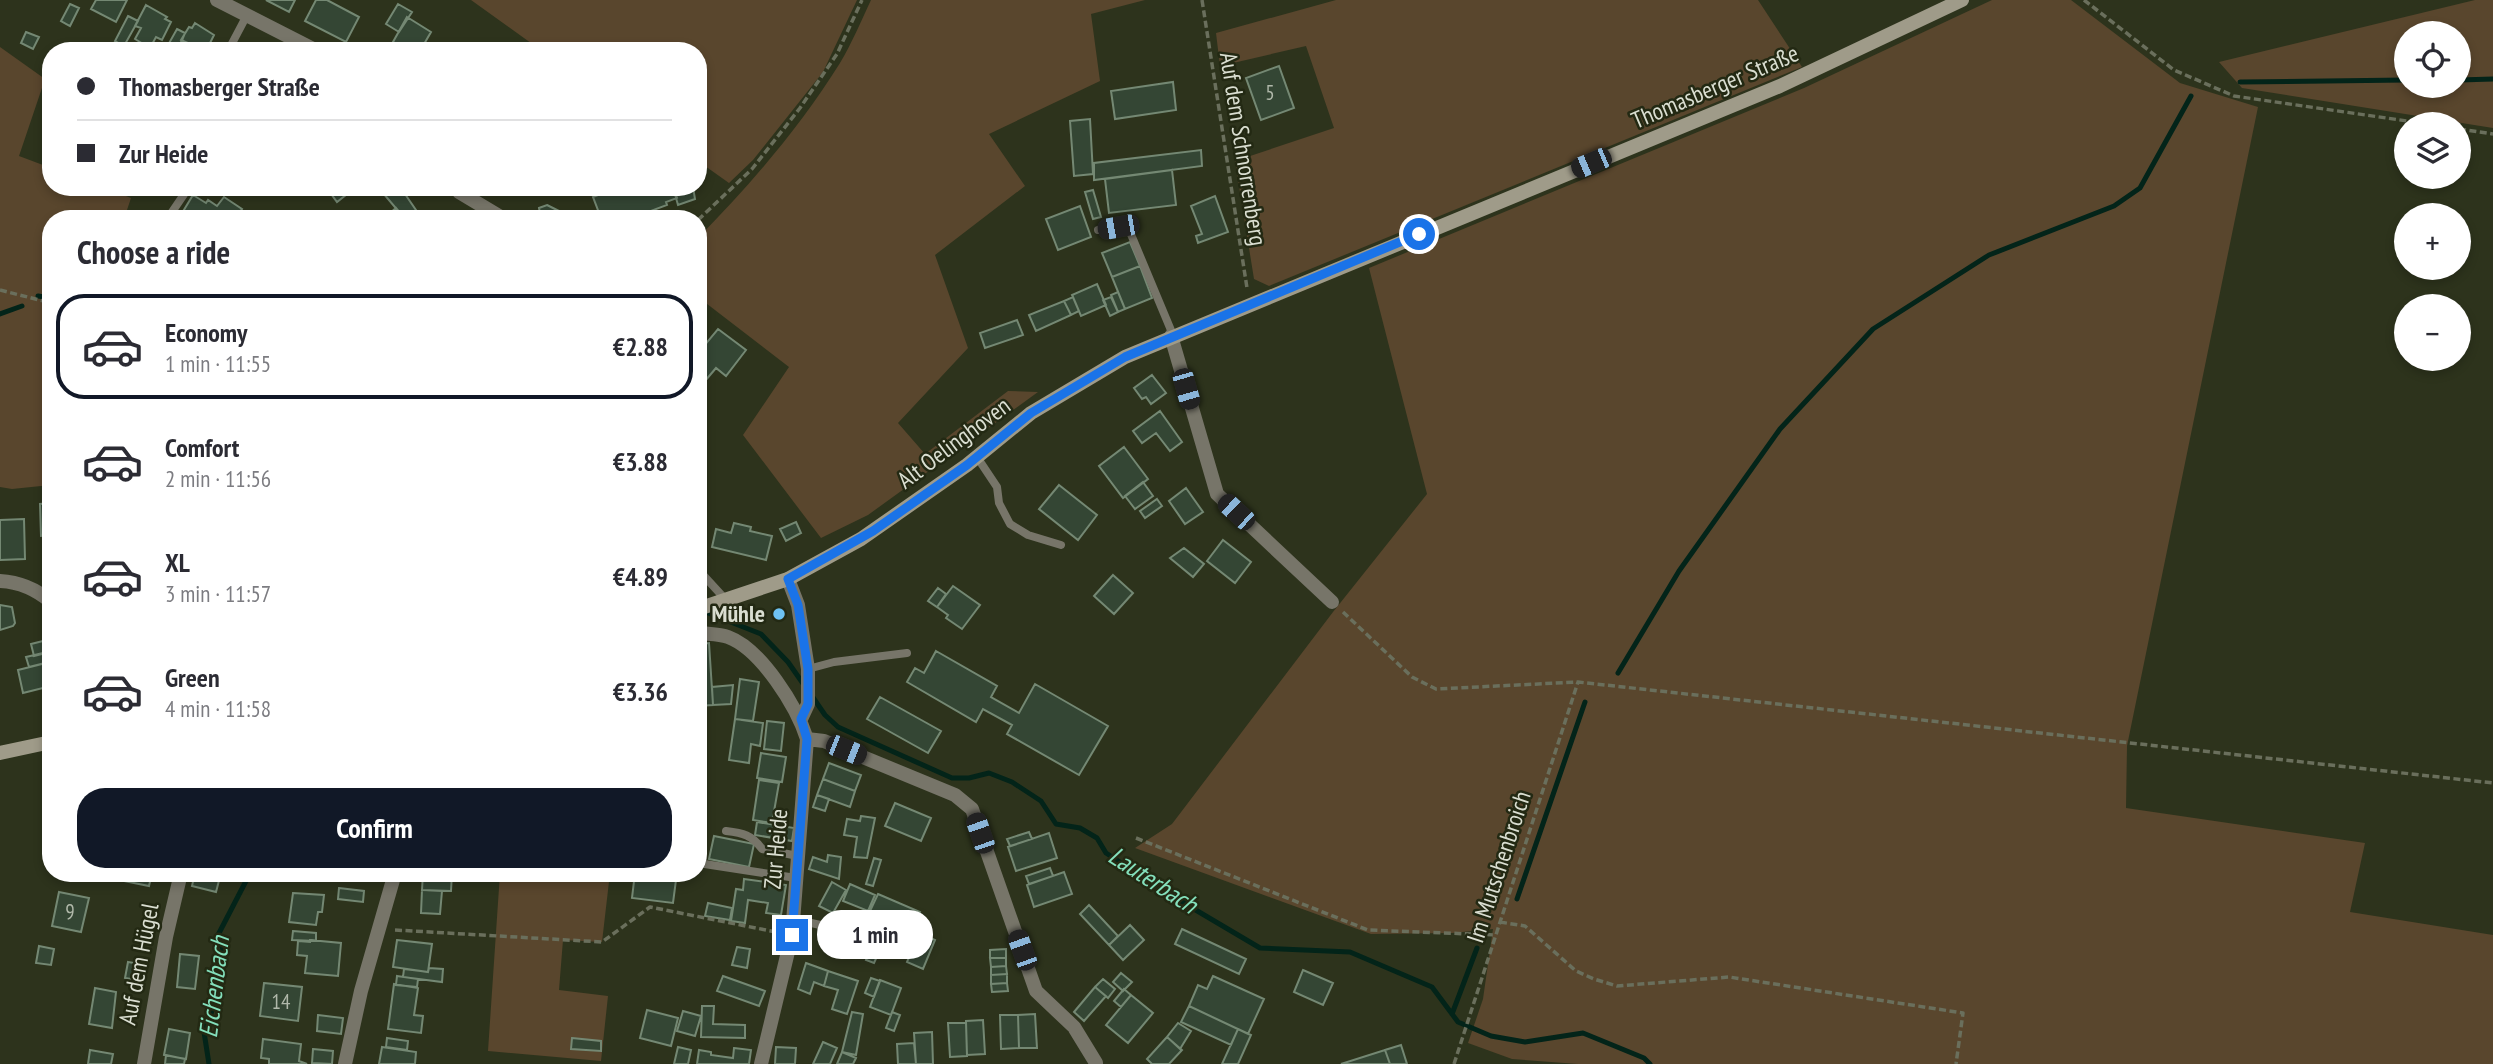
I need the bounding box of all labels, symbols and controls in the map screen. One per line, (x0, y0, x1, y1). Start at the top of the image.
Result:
map controls (2394, 21, 2471, 371)
button: locate (2394, 21, 2471, 98)
street label: Thomasberger Straße (1627, 37, 1803, 136)
street label: Auf dem Schnorrenberg (1213, 50, 1274, 248)
text: Thomasberger Straße (119, 70, 320, 103)
house number: 5 (1265, 79, 1275, 106)
button: layers (2394, 112, 2471, 189)
text: Zur Heide (119, 137, 209, 170)
car (1568, 145, 1615, 181)
button: + (2394, 203, 2471, 280)
car (1096, 213, 1141, 241)
route start (1403, 218, 1435, 250)
text: Choose a ride (77, 231, 230, 273)
button: − (2394, 294, 2471, 371)
icon: car (81, 315, 144, 378)
text: Economy (165, 316, 247, 349)
text: €2.88 (613, 330, 668, 363)
text: 1 min · 11:55 (165, 349, 271, 378)
car (1171, 366, 1202, 412)
street label: Alt Oelinghoven (891, 390, 1016, 495)
icon: car (81, 430, 144, 493)
text: Comfort (165, 431, 239, 464)
text: €3.88 (613, 445, 668, 478)
text: 2 min · 11:56 (165, 464, 271, 493)
car (1214, 490, 1259, 534)
icon: car (81, 545, 144, 608)
text: XL (165, 546, 190, 579)
text: €4.89 (613, 560, 668, 593)
text: 3 min · 11:57 (165, 579, 271, 608)
place label: Mühle (711, 598, 765, 629)
marker: Mühle (771, 606, 787, 622)
icon: car (81, 660, 144, 723)
text: Green (165, 661, 220, 694)
text: €3.36 (613, 675, 668, 708)
text: 4 min · 11:58 (165, 694, 271, 723)
car (823, 732, 870, 768)
street label: Im Mutschenbroich (1459, 787, 1538, 947)
button: Confirm (77, 788, 672, 868)
street label: Zur Heide (757, 807, 794, 890)
car (964, 810, 997, 856)
water label: Lauterbach (1103, 839, 1205, 921)
house number: 9 (65, 898, 75, 925)
street label: Auf dem Hügel (112, 900, 166, 1027)
callout: 1 min (816, 911, 932, 960)
route end (776, 919, 808, 951)
text: 1 min (852, 920, 898, 949)
car (1005, 927, 1040, 973)
water label: Eichenbach (191, 933, 236, 1040)
house number: 14 (272, 988, 291, 1015)

